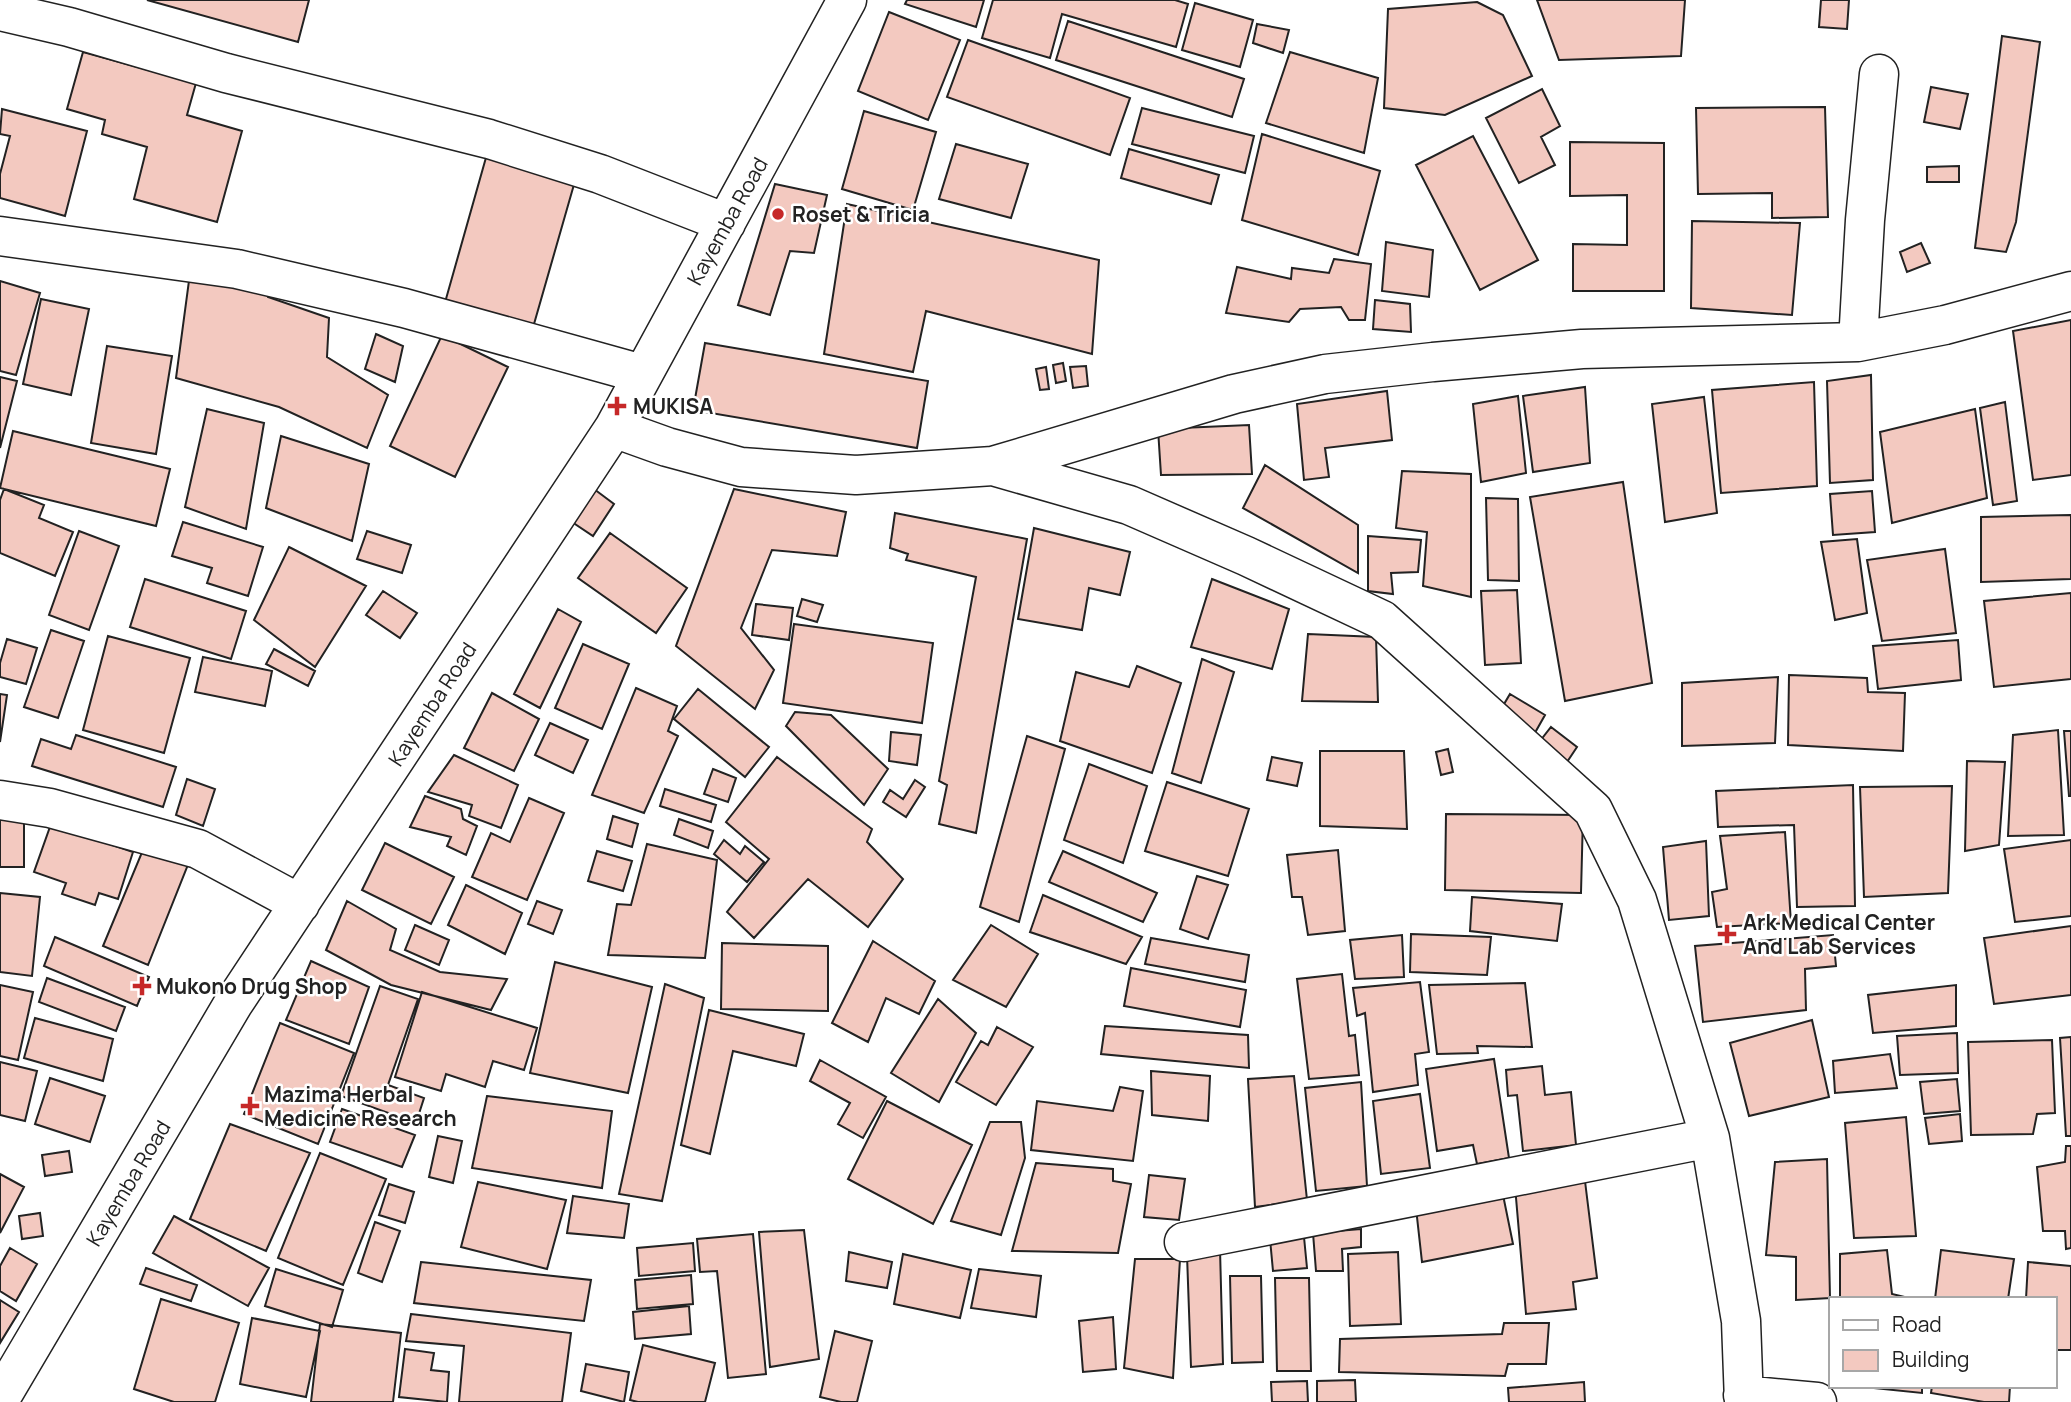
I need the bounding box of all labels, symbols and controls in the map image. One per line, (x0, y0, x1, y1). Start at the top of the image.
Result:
street label: Kayemba Road (680, 152, 774, 290)
place label: Roset & Tricia (792, 200, 930, 228)
marker: Roset & Tricia (770, 206, 786, 222)
place label: MUKISA (633, 392, 713, 420)
marker: MUKISA (607, 396, 627, 416)
street label: Kayemba Road (382, 637, 482, 771)
place label: Ark Medical Center And Lab Services (1743, 908, 1935, 960)
marker: Ark Medical Center And Lab Services (1717, 924, 1737, 944)
place label: Mukono Drug Shop (156, 972, 348, 1000)
marker: Mukono Drug Shop (134, 978, 150, 994)
place label: Mazima Herbal Medicine Research (264, 1080, 457, 1132)
marker: Mazima Herbal Medicine Research (242, 1098, 258, 1114)
street label: Kayemba Road (79, 1115, 177, 1251)
legend (1829, 1297, 2057, 1388)
text: Road (1892, 1310, 1942, 1338)
text: Building (1892, 1345, 1969, 1373)

